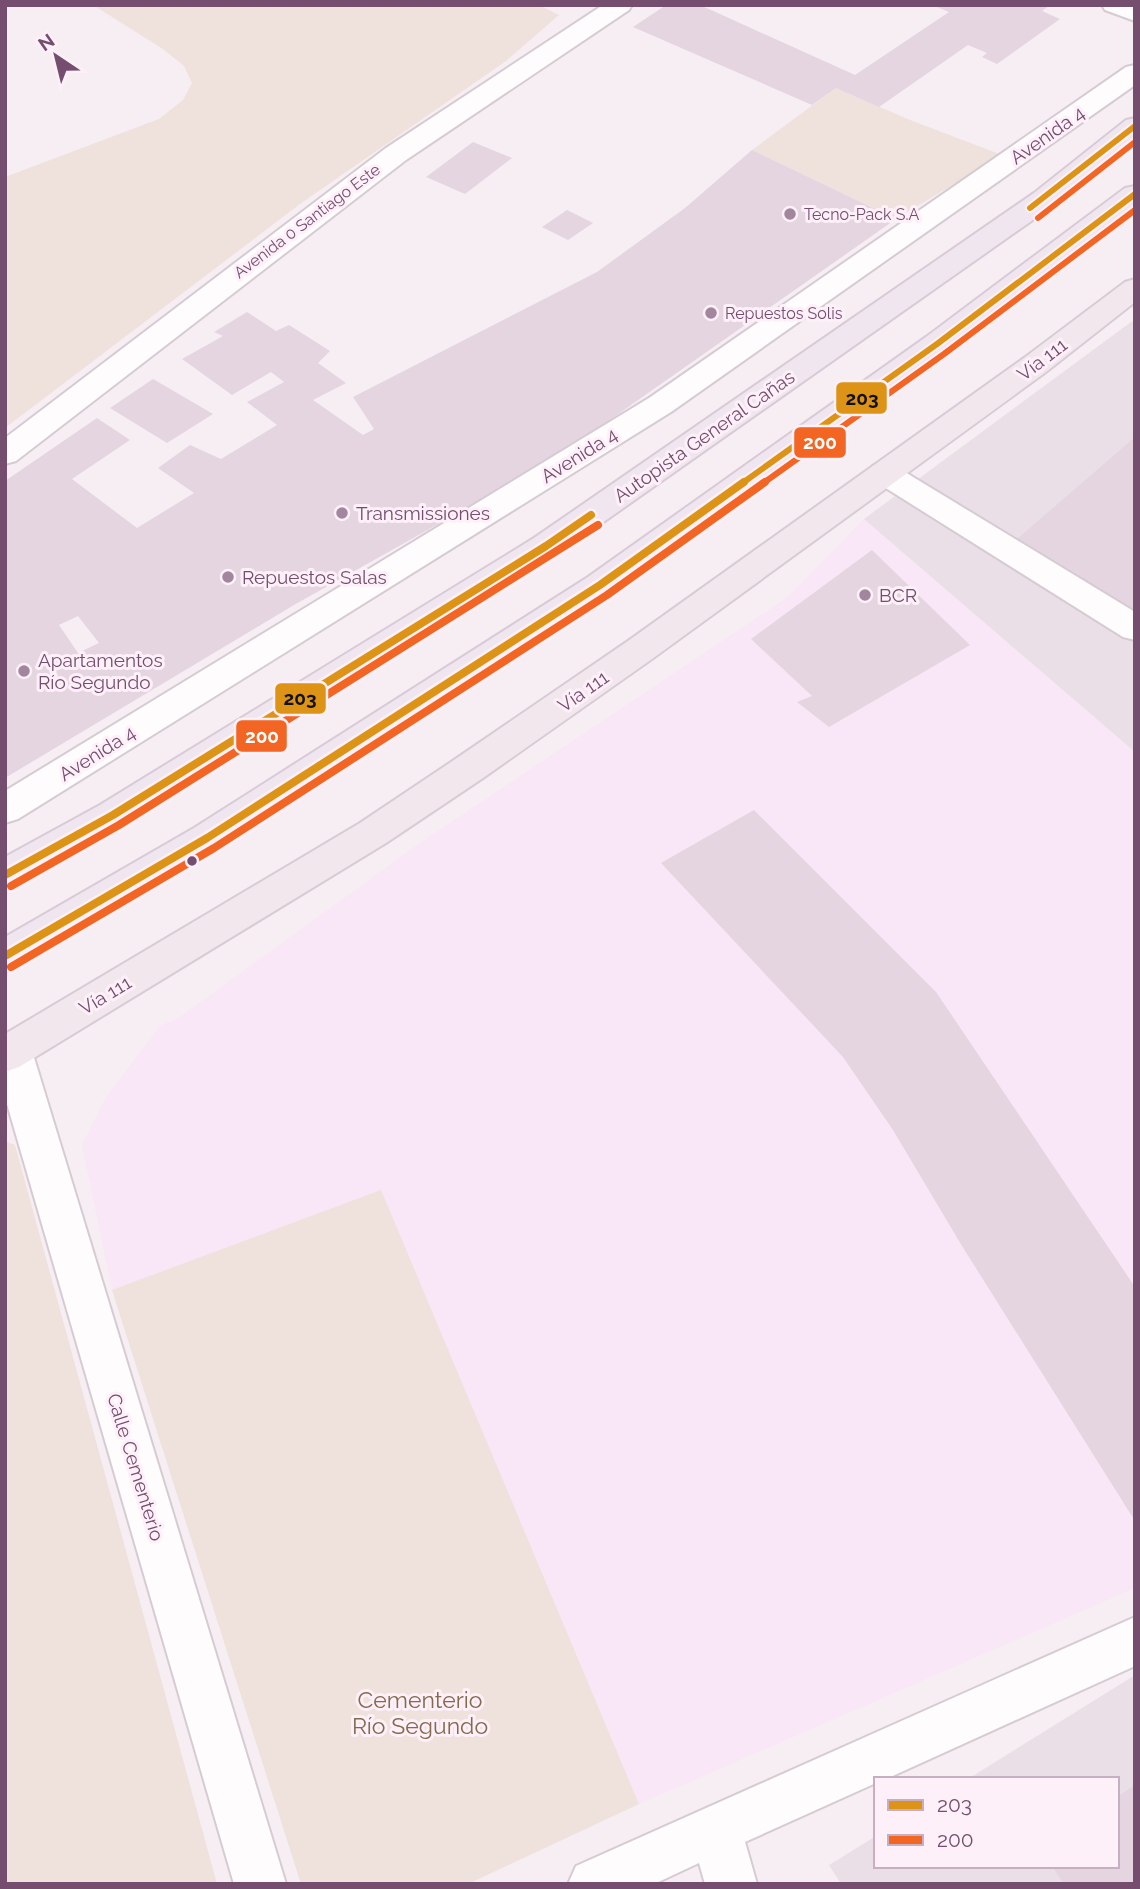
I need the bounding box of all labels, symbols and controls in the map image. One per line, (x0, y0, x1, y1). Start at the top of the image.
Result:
north arrow (21, 21, 91, 91)
text: N (34, 29, 58, 55)
street label: Avenida 4 (1006, 101, 1088, 169)
street label: Avenida 0 Santiago Este (230, 160, 384, 282)
place label: Tecno-Pack S.A (804, 205, 919, 224)
marker: Tecno-Pack S.A (782, 206, 798, 222)
place label: Repuestos Solis (725, 304, 843, 323)
marker: Repuestos Solis (703, 305, 719, 321)
street label: Vía 111 (1013, 333, 1071, 385)
street label: Autopista General Cañas (609, 365, 799, 507)
line badge: 203 (835, 381, 888, 415)
text: 203 (846, 387, 878, 409)
street label: Avenida 4 (537, 423, 621, 487)
line badge: 200 (793, 426, 847, 459)
text: 200 (803, 431, 837, 453)
place label: Transmissiones (356, 502, 490, 524)
marker: Transmissiones (334, 505, 350, 521)
place label: Repuestos Salas (242, 566, 387, 588)
marker: Repuestos Salas (220, 569, 236, 585)
place label: BCR (879, 584, 917, 606)
marker: BCR (857, 587, 873, 603)
place label: Apartamentos Río Segundo (38, 649, 163, 693)
marker: Apartamentos Río Segundo (16, 663, 32, 679)
street label: Vía 111 (553, 666, 613, 716)
line badge: 203 (274, 682, 327, 715)
text: 203 (284, 687, 316, 709)
line badge: 200 (235, 719, 288, 753)
street label: Avenida 4 (55, 721, 139, 785)
text: 200 (245, 725, 279, 747)
unlabelled marker (185, 854, 199, 868)
street label: Vía 111 (75, 971, 135, 1019)
street label: Calle Cementerio (103, 1391, 169, 1543)
park label: Cementerio Río Segundo (352, 1686, 488, 1739)
legend (874, 1777, 1119, 1868)
text: 203 (937, 1792, 972, 1817)
text: 200 (937, 1827, 974, 1852)

